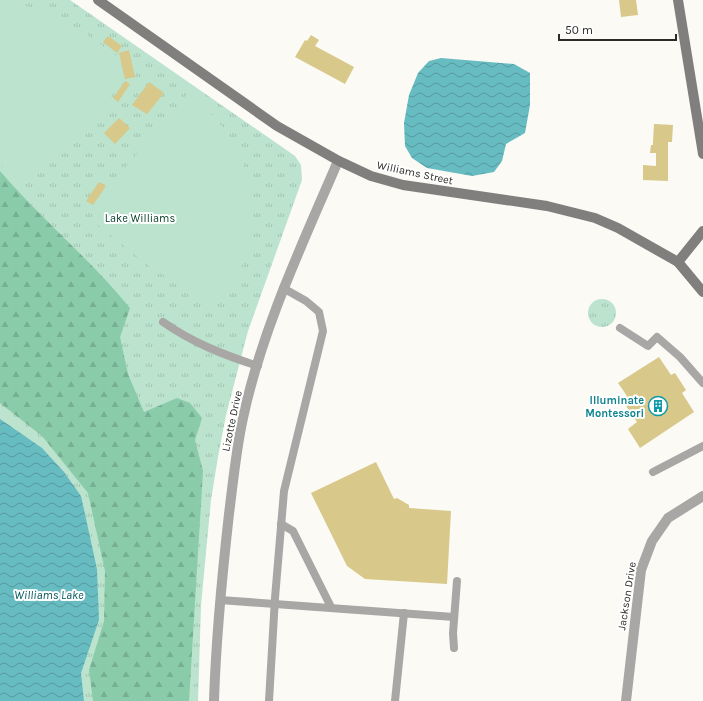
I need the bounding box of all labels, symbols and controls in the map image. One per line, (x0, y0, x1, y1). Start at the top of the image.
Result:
scale bar (559, 16, 676, 42)
text: 50 m (565, 23, 593, 37)
street label: Williams Street (376, 159, 454, 187)
park label: Lake Williams (105, 212, 175, 225)
street label: Lizotte Drive (219, 389, 245, 453)
place label: Illuminate Montessori (585, 394, 644, 420)
building icon: Illuminate Montessori (647, 395, 669, 417)
street label: Jackson Drive (615, 561, 639, 631)
water label: Williams Lake (14, 588, 84, 602)

